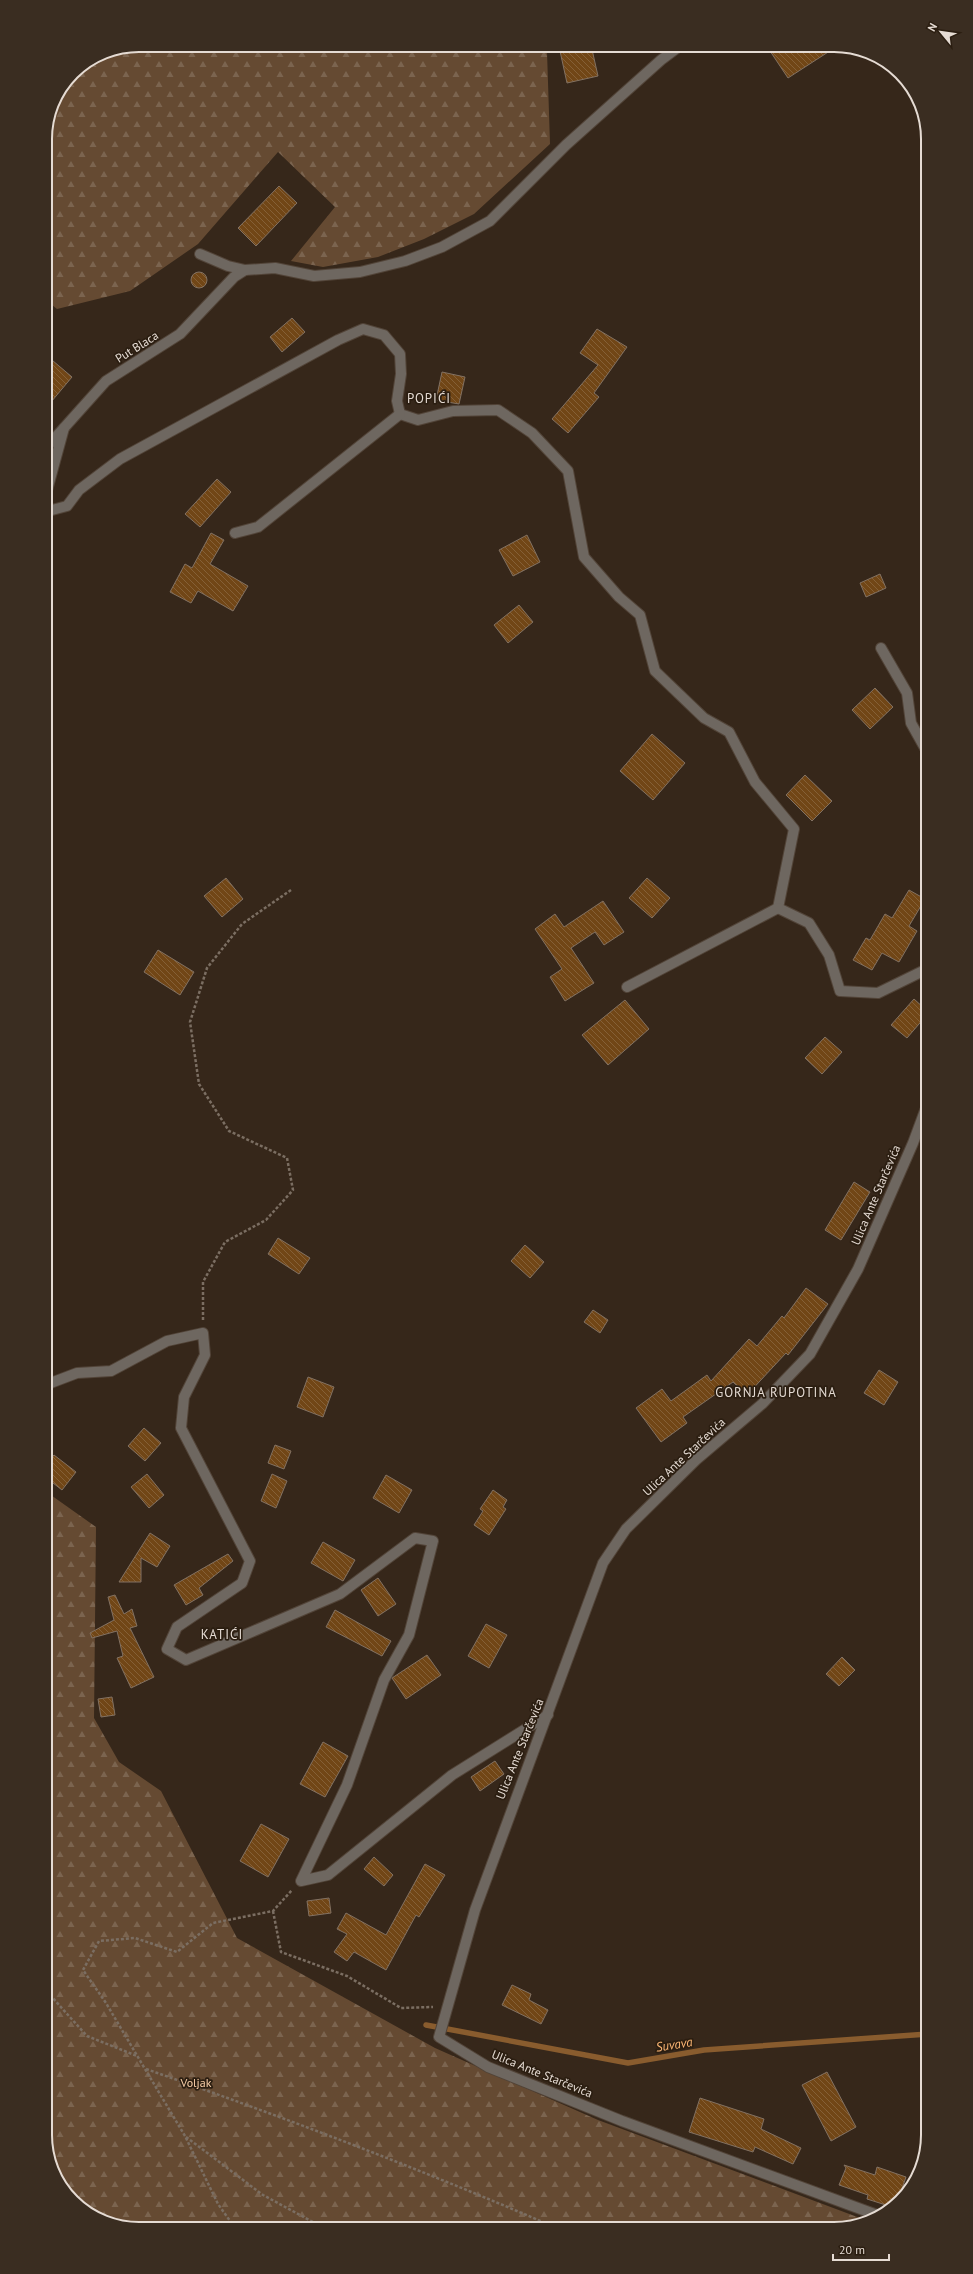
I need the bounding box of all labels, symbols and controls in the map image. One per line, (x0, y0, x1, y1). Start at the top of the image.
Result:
north arrow (921, 12, 961, 52)
text: N (924, 21, 940, 34)
street label: Put Blaca (112, 328, 161, 366)
district label: POPIĆI (407, 390, 451, 407)
street label: Ulica Ante Starčevića (848, 1142, 903, 1247)
district label: GORNJA RUPOTINA (715, 1384, 837, 1401)
street label: Ulica Ante Starčevića (639, 1415, 728, 1499)
district label: KATIĆI (201, 1626, 243, 1643)
street label: Ulica Ante Starčevića (492, 1696, 547, 1801)
water label: Suvava (654, 2033, 694, 2056)
street label: Ulica Ante Starčevića (490, 2046, 595, 2101)
park label: Voljak (180, 2075, 212, 2090)
scale bar (833, 2236, 889, 2262)
text: 20 m (839, 2242, 865, 2257)

